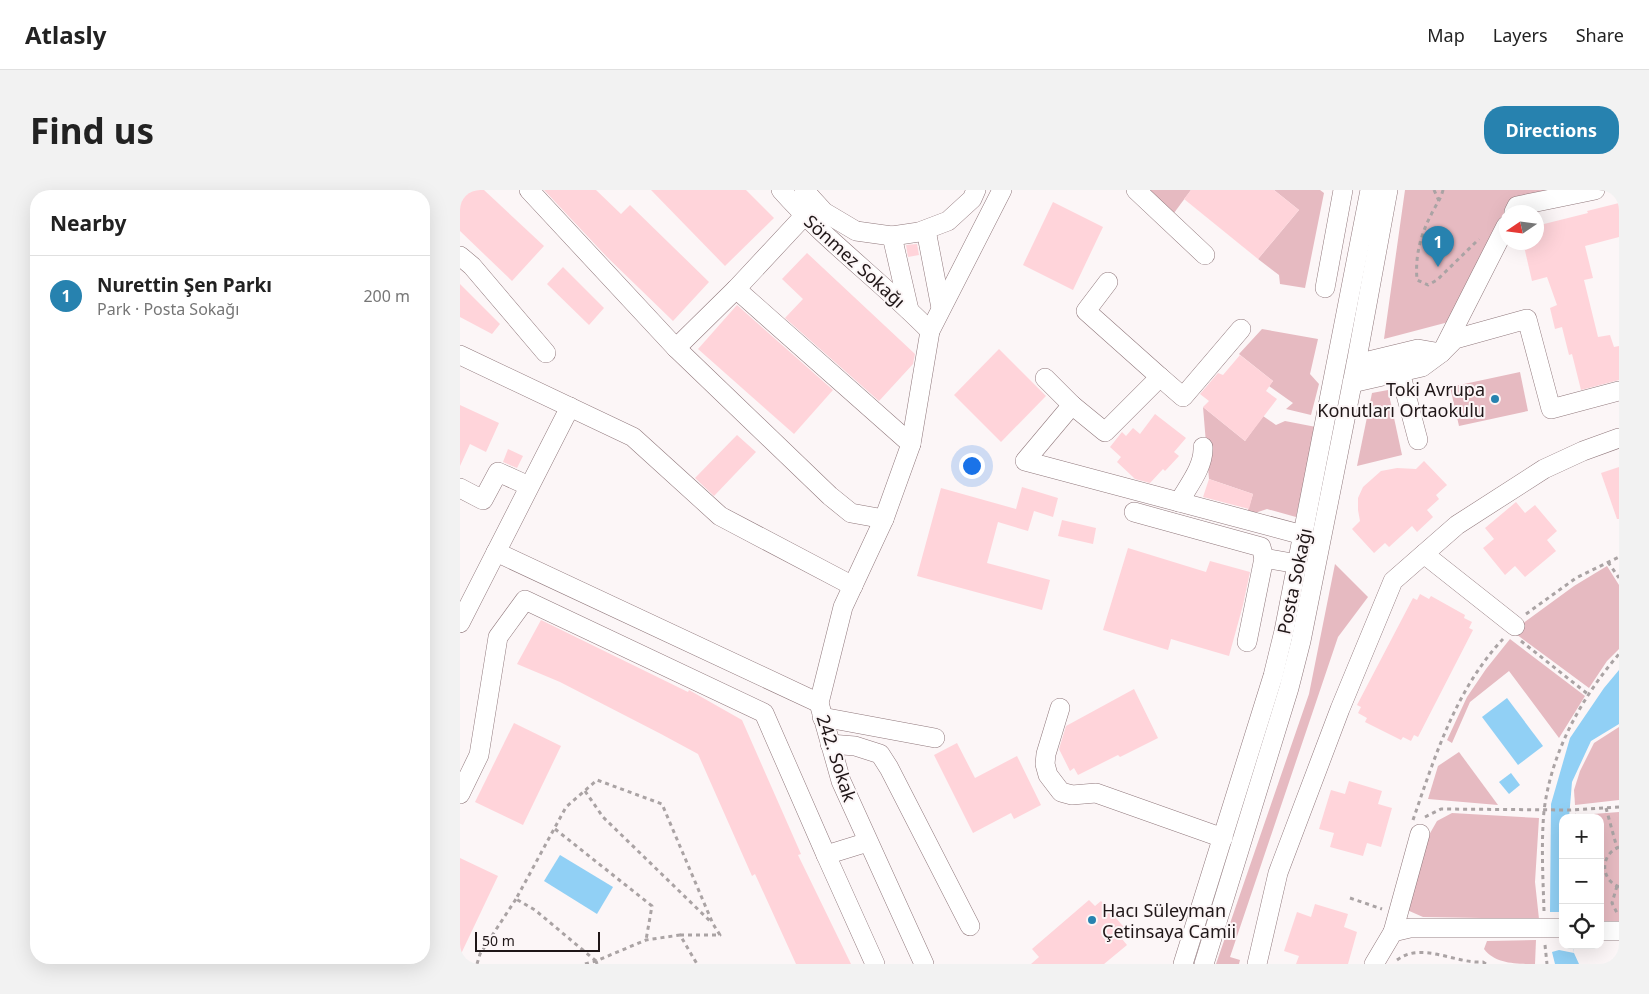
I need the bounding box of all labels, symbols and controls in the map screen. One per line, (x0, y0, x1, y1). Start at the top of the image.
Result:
text: Atlasly (25, 18, 106, 51)
text: Map (1427, 23, 1465, 47)
text: Layers (1493, 23, 1548, 47)
text: Share (1576, 23, 1624, 47)
button: Directions (1484, 106, 1619, 154)
text: Find us (30, 107, 154, 154)
north arrow (1499, 205, 1544, 250)
text: Nearby (50, 209, 126, 237)
street label: Sönmez Sokağı (799, 209, 911, 313)
pin: 1 (1422, 226, 1454, 267)
text: Nurettin Şen Parkı (97, 272, 272, 298)
text: 1 (61, 285, 71, 307)
text: 200 m (363, 285, 410, 307)
text: Park · Posta Sokağı (97, 298, 239, 320)
place label: Toki Avrupa Konutları Ortaokulu (1317, 377, 1485, 422)
marker: Toki Avrupa Konutları Ortaokulu (1489, 393, 1501, 405)
your location (959, 453, 985, 479)
street label: Posta Sokağı (1271, 526, 1317, 636)
street label: 242. Sokak (812, 711, 863, 805)
map controls (1559, 814, 1604, 949)
button: + (1559, 814, 1604, 859)
button: − (1559, 859, 1604, 904)
place label: Hacı Süleyman Çetinsaya Camii (1102, 898, 1236, 943)
button: locate (1559, 904, 1604, 949)
marker: Hacı Süleyman Çetinsaya Camii (1086, 914, 1098, 926)
scale bar (475, 929, 600, 952)
text: 50 m (482, 931, 515, 950)

